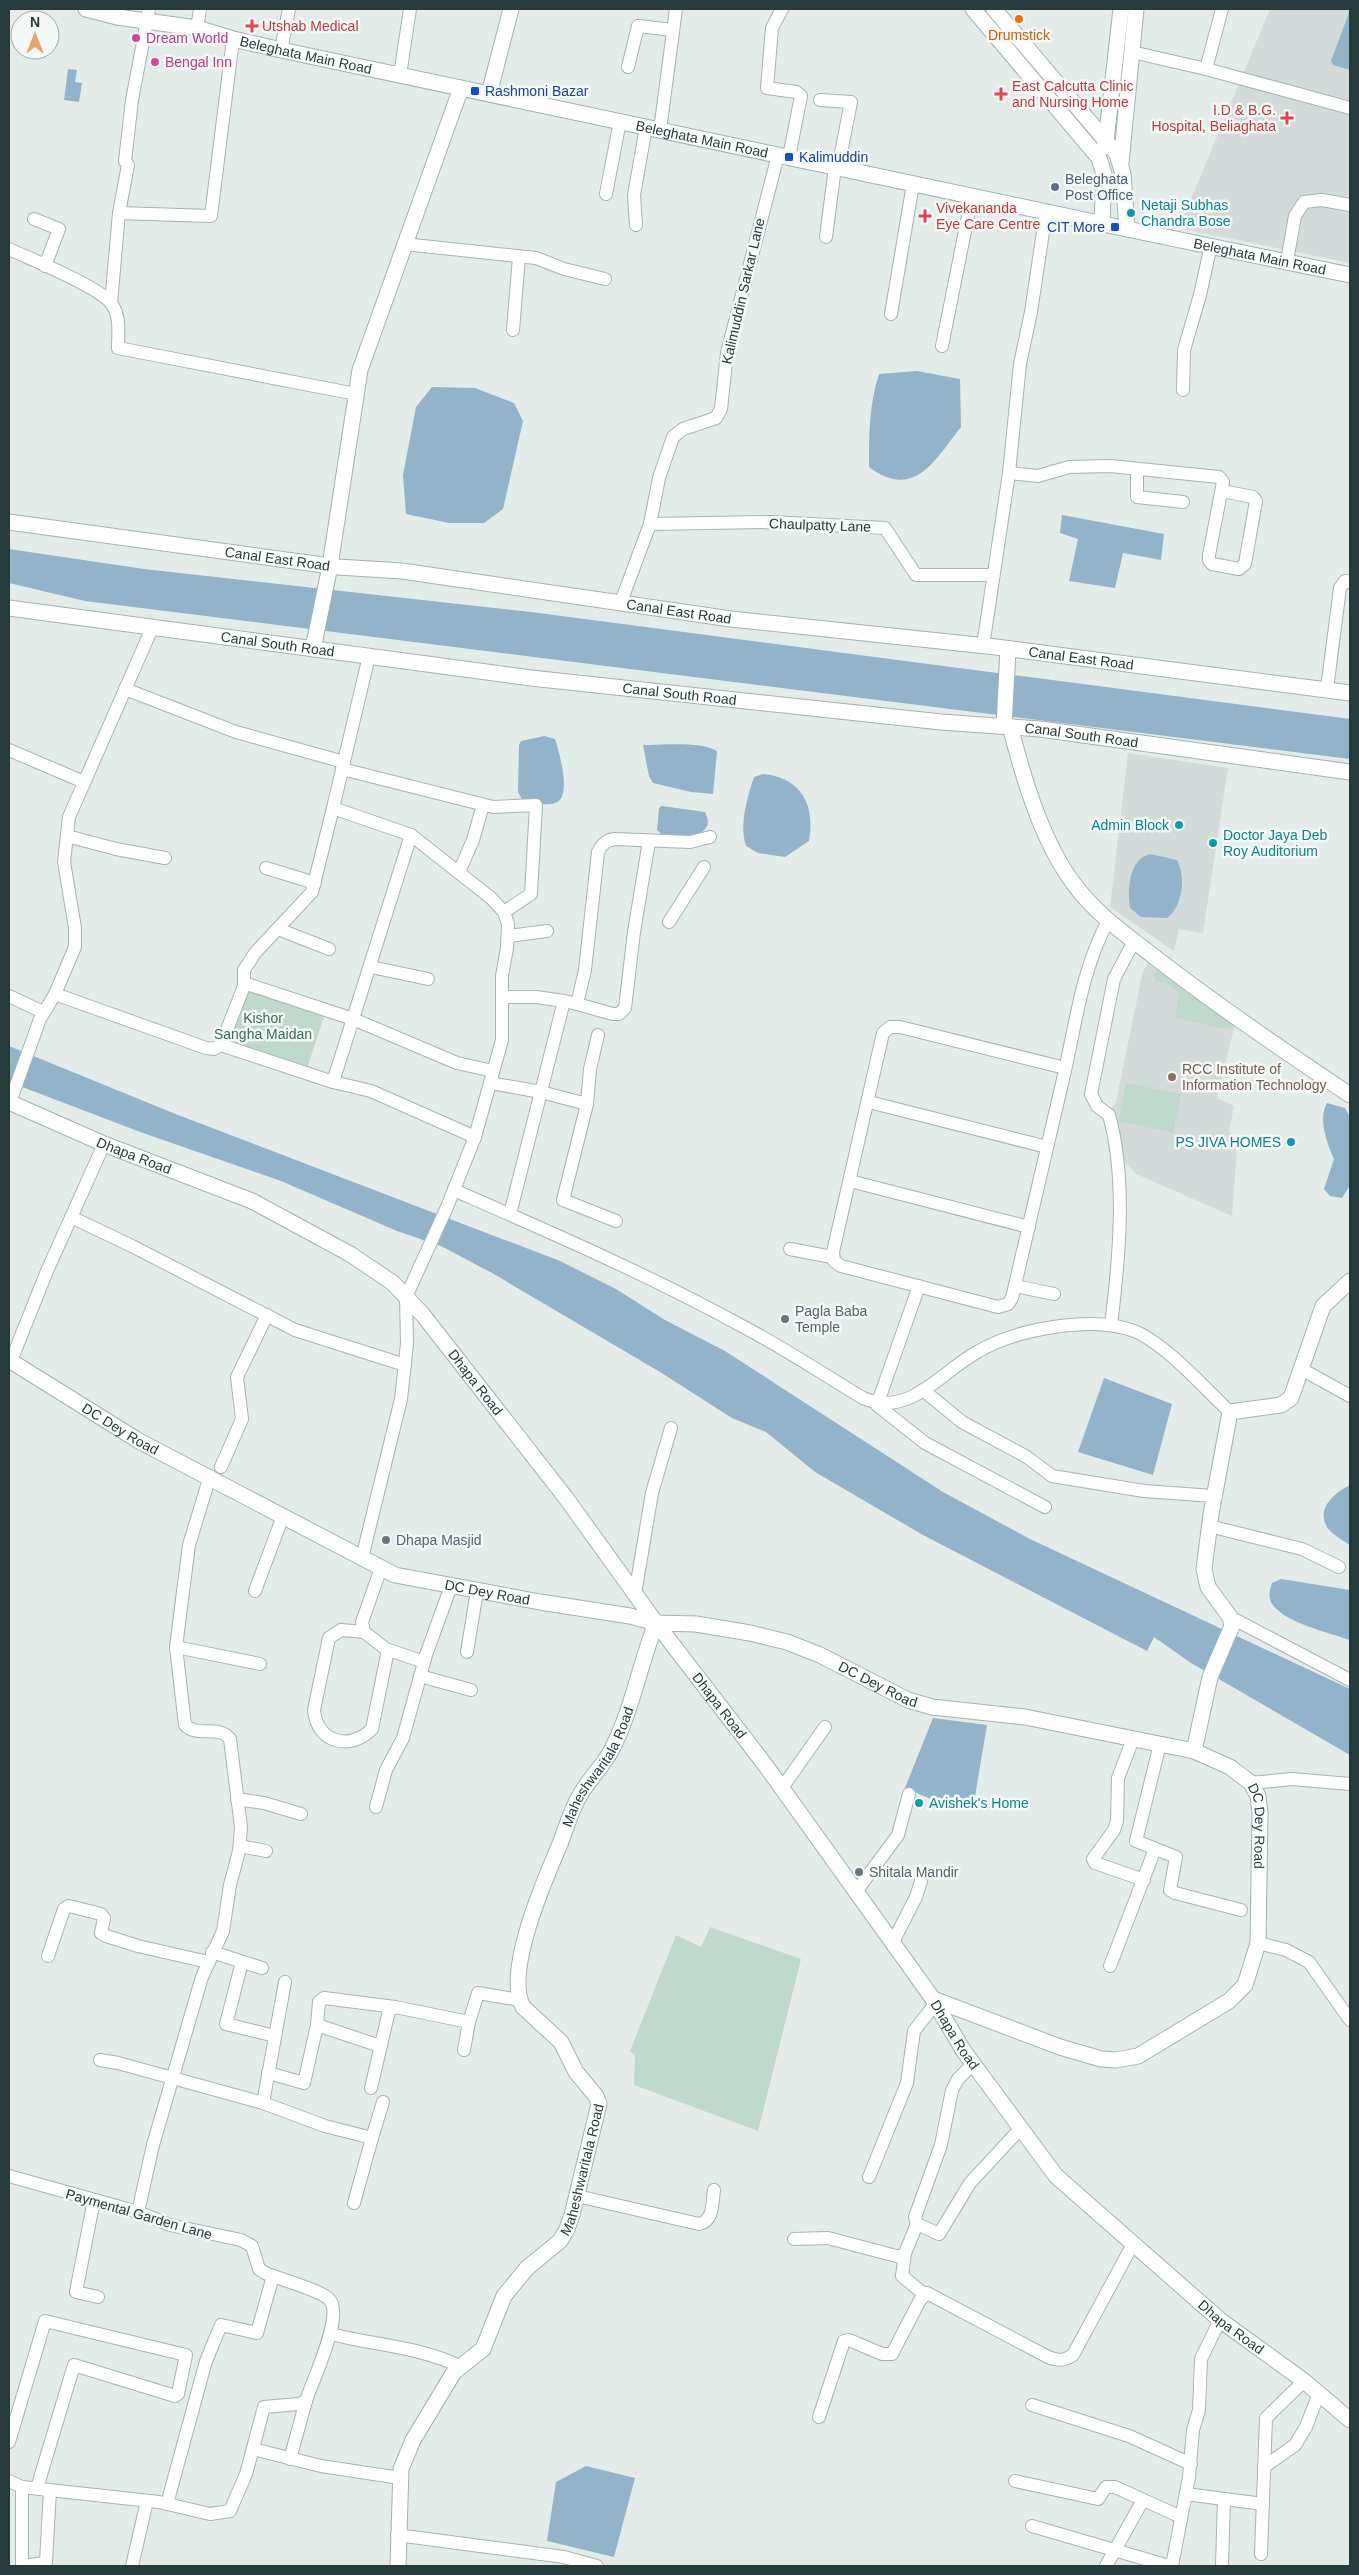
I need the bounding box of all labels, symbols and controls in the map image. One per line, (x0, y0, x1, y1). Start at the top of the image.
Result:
north arrow (10, 10, 60, 60)
marker: Drumstick (1013, 13, 1025, 25)
text: N (30, 14, 40, 30)
place label: Utshab Medical (262, 18, 359, 34)
marker: Utshab Medical (246, 20, 258, 32)
place label: Drumstick (988, 27, 1051, 43)
place label: Dream World (146, 30, 228, 46)
marker: Dream World (130, 32, 142, 44)
street label: Beleghata Main Road (238, 33, 373, 77)
place label: Bengal Inn (165, 54, 232, 70)
marker: Bengal Inn (149, 56, 161, 68)
place label: East Calcutta Clinic and Nursing Home (1012, 78, 1133, 110)
place label: Rashmoni Bazar (485, 83, 589, 99)
marker: Rashmoni Bazar (469, 85, 481, 97)
marker: East Calcutta Clinic and Nursing Home (994, 87, 1008, 101)
place label: I.D & B.G. Hospital, Beliaghata (1151, 102, 1276, 134)
marker: I.D & B.G. Hospital, Beliaghata (1280, 111, 1294, 125)
street label: Beleghata Main Road (634, 117, 770, 161)
place label: Kalimuddin (799, 149, 868, 165)
marker: Kalimuddin (783, 151, 795, 163)
place label: Beleghata Post Office (1065, 171, 1133, 203)
marker: Beleghata Post Office (1049, 181, 1061, 193)
place label: Netaji Subhas Chandra Bose (1141, 197, 1231, 229)
place label: Vivekananda Eye Care Centre (936, 200, 1040, 232)
marker: Netaji Subhas Chandra Bose (1125, 207, 1137, 219)
marker: Vivekananda Eye Care Centre (918, 209, 932, 223)
street label: Kalimuddin Sarkar Lane (718, 216, 768, 366)
place label: CIT More (1047, 219, 1105, 235)
marker: CIT More (1109, 221, 1121, 233)
street label: Beleghata Main Road (1192, 235, 1327, 278)
street label: Chaulpatty Lane (769, 515, 871, 535)
street label: Canal East Road (224, 544, 331, 574)
street label: Canal East Road (625, 596, 732, 627)
street label: Canal South Road (220, 628, 335, 660)
street label: Canal East Road (1028, 643, 1135, 673)
street label: Canal South Road (622, 680, 737, 708)
street label: Canal South Road (1024, 720, 1139, 751)
place label: Admin Block (1091, 817, 1170, 833)
marker: Admin Block (1173, 819, 1185, 831)
place label: Doctor Jaya Deb Roy Auditorium (1223, 827, 1327, 859)
marker: Doctor Jaya Deb Roy Auditorium (1207, 837, 1219, 849)
park label: Kishor Sangha Maidan (214, 1010, 312, 1042)
place label: RCC Institute of Information Technology (1182, 1061, 1327, 1093)
marker: RCC Institute of Information Technology (1166, 1071, 1178, 1083)
street label: Dhapa Road (94, 1134, 174, 1177)
place label: PS JIVA HOMES (1175, 1134, 1281, 1150)
marker: PS JIVA HOMES (1285, 1136, 1297, 1148)
place label: Pagla Baba Temple (795, 1303, 868, 1335)
marker: Pagla Baba Temple (779, 1313, 791, 1325)
street label: Dhapa Road (445, 1346, 506, 1418)
street label: DC Dey Road (79, 1400, 161, 1458)
place label: Dhapa Masjid (396, 1532, 482, 1548)
marker: Dhapa Masjid (380, 1534, 392, 1546)
street label: DC Dey Road (443, 1576, 531, 1608)
street label: DC Dey Road (836, 1658, 919, 1710)
street label: Dhapa Road (689, 1669, 750, 1742)
street label: Maheshwaritala Road (559, 1705, 637, 1829)
street label: DC Dey Road (1245, 1780, 1268, 1869)
place label: Avishek's Home (929, 1795, 1029, 1811)
marker: Avishek's Home (913, 1797, 925, 1809)
place label: Shitala Mandir (869, 1864, 959, 1880)
marker: Shitala Mandir (853, 1866, 865, 1878)
street label: Dhapa Road (927, 1997, 983, 2073)
street label: Maheshwaritala Road (557, 2102, 607, 2239)
street label: Paymental Garden Lane (64, 2185, 214, 2243)
street label: Dhapa Road (1195, 2297, 1267, 2357)

